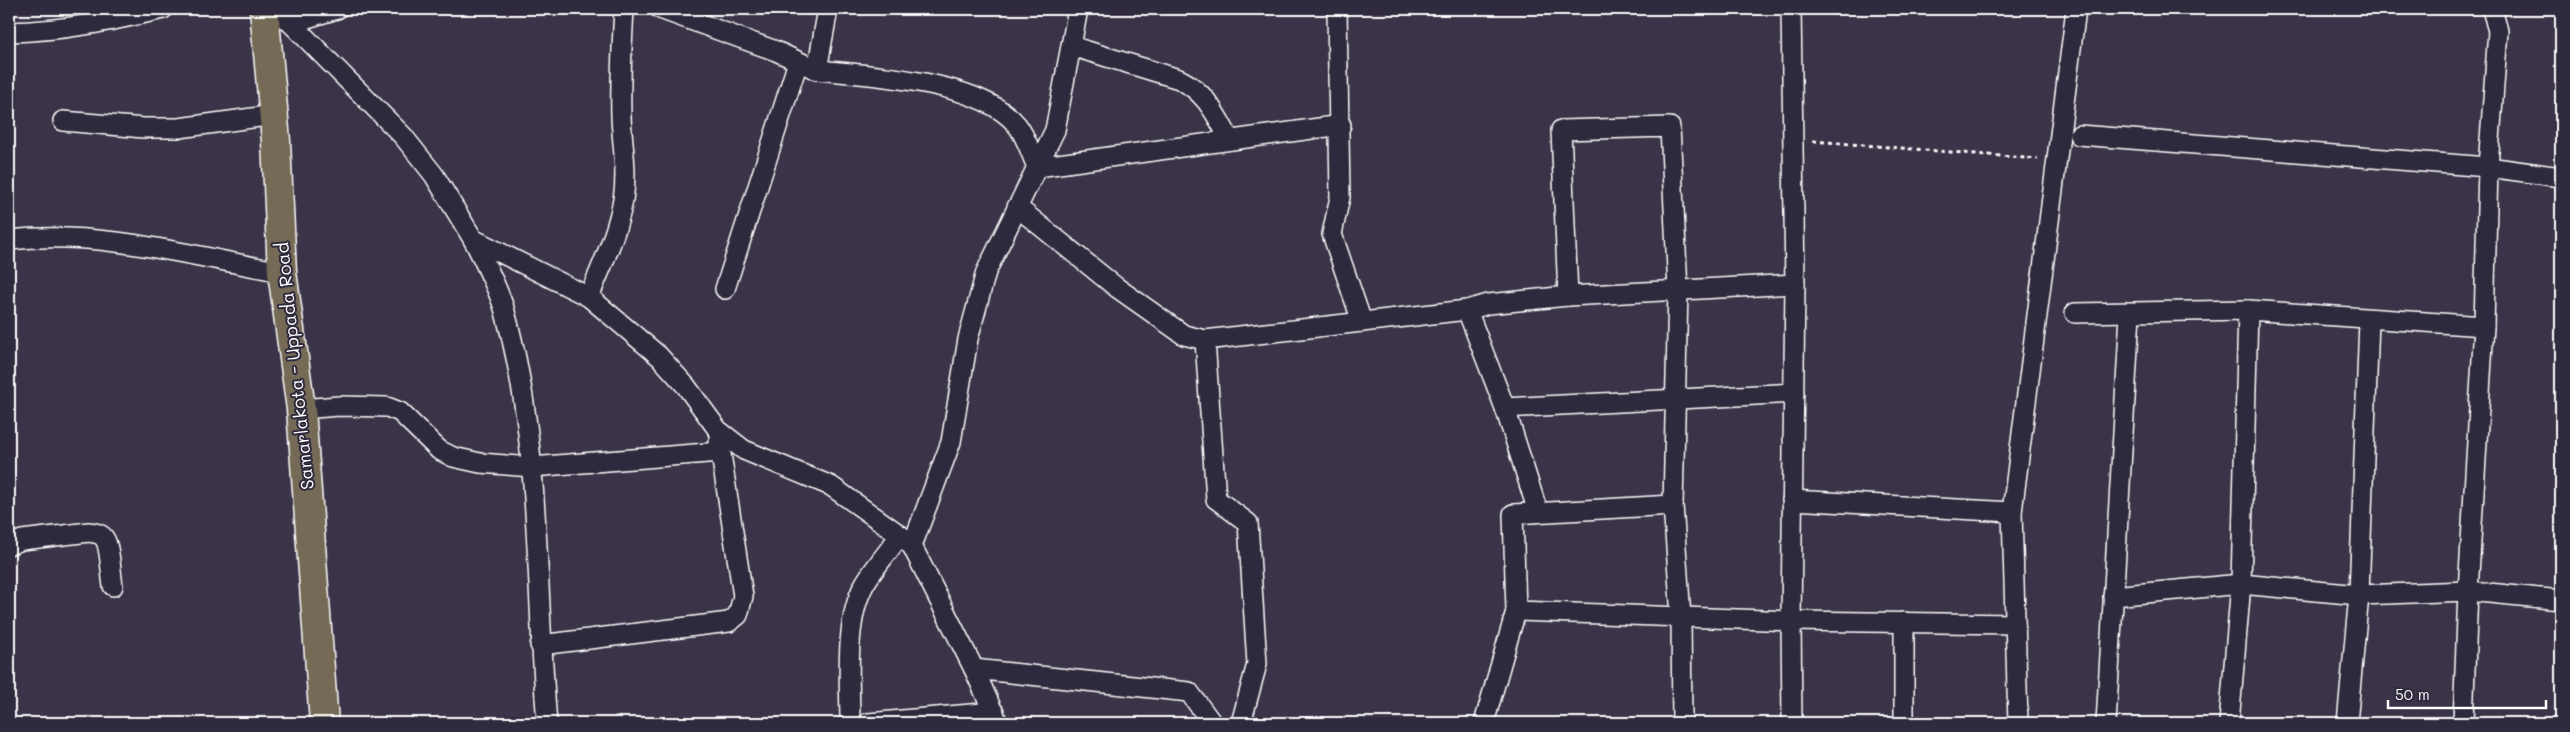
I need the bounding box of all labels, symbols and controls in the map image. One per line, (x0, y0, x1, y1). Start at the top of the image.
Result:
street label: Samarlakota - Uppada Road (269, 241, 319, 491)
scale bar (2388, 677, 2545, 709)
text: 50 m (2395, 684, 2430, 704)

